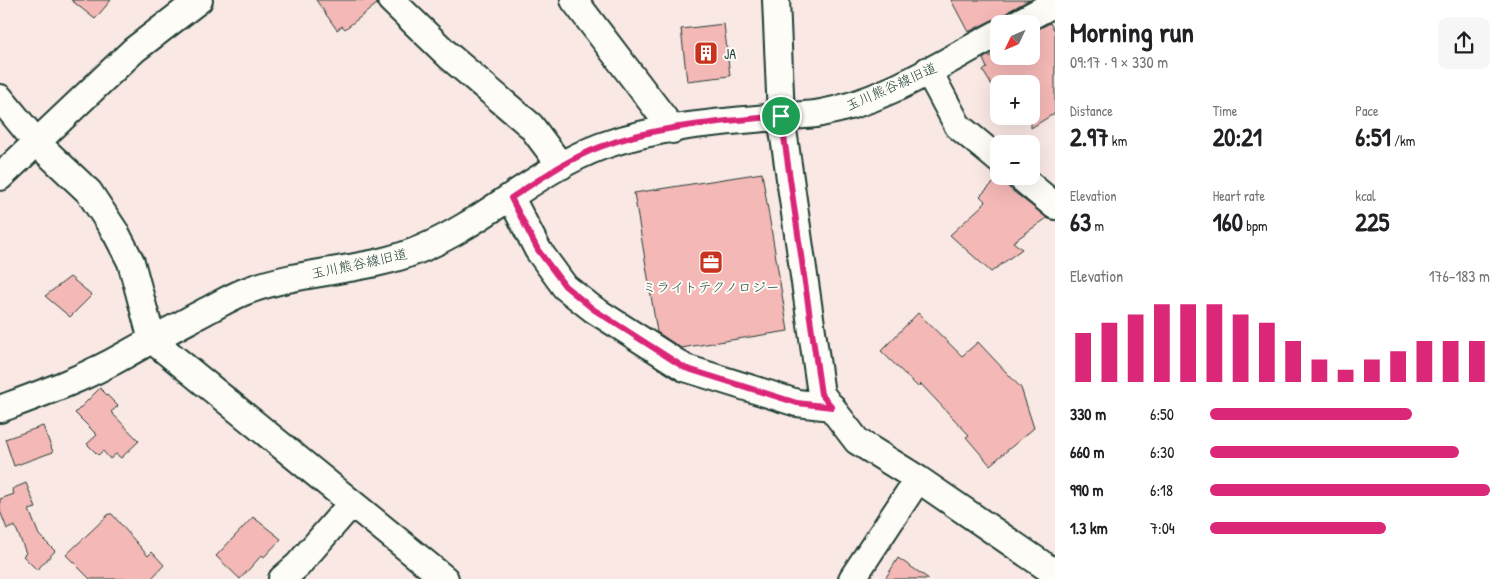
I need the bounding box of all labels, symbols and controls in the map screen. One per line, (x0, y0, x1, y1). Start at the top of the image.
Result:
text: Morning run (1070, 13, 1194, 51)
north arrow (990, 15, 1040, 65)
map controls (990, 15, 1040, 185)
button: share (1438, 17, 1490, 69)
building icon: JA (693, 40, 719, 66)
place label: JA (724, 44, 736, 63)
text: 09:17 · 9 × 330 m (1070, 51, 1168, 73)
street label: 玉川熊谷線旧道 (842, 57, 940, 115)
button: + (990, 75, 1040, 125)
pin (760, 95, 802, 137)
text: Distance (1070, 101, 1113, 120)
text: Time (1213, 101, 1237, 120)
text: Pace (1355, 101, 1379, 120)
icon: arrive (767, 102, 795, 130)
text: 2.97 (1070, 120, 1109, 154)
text: 20:21 (1213, 120, 1262, 154)
text: 6:51 (1355, 120, 1391, 154)
text: km (1109, 131, 1127, 150)
text: /km (1391, 131, 1415, 150)
button: − (990, 135, 1040, 185)
text: Elevation (1070, 186, 1117, 205)
text: Heart rate (1213, 186, 1265, 205)
text: kcal (1355, 186, 1376, 205)
text: 63 (1070, 205, 1091, 239)
text: 160 (1213, 205, 1243, 239)
text: 225 (1355, 205, 1389, 239)
text: m (1091, 216, 1104, 235)
text: bpm (1243, 216, 1267, 235)
street label: 玉川熊谷線旧道 (309, 244, 409, 282)
office icon: ミライトテクノロジー (698, 249, 724, 275)
text: Elevation (1070, 265, 1123, 287)
text: 176–183 m (1429, 265, 1490, 287)
place label: ミライトテクノロジー (642, 277, 780, 296)
text: 330 m (1070, 403, 1106, 425)
text: 6:50 (1150, 403, 1174, 425)
text: 660 m (1070, 441, 1105, 463)
text: 6:30 (1150, 441, 1174, 463)
text: 990 m (1070, 479, 1103, 501)
text: 6:18 (1150, 479, 1173, 501)
text: 1.3 km (1070, 517, 1108, 539)
text: 7:04 (1150, 517, 1175, 539)

